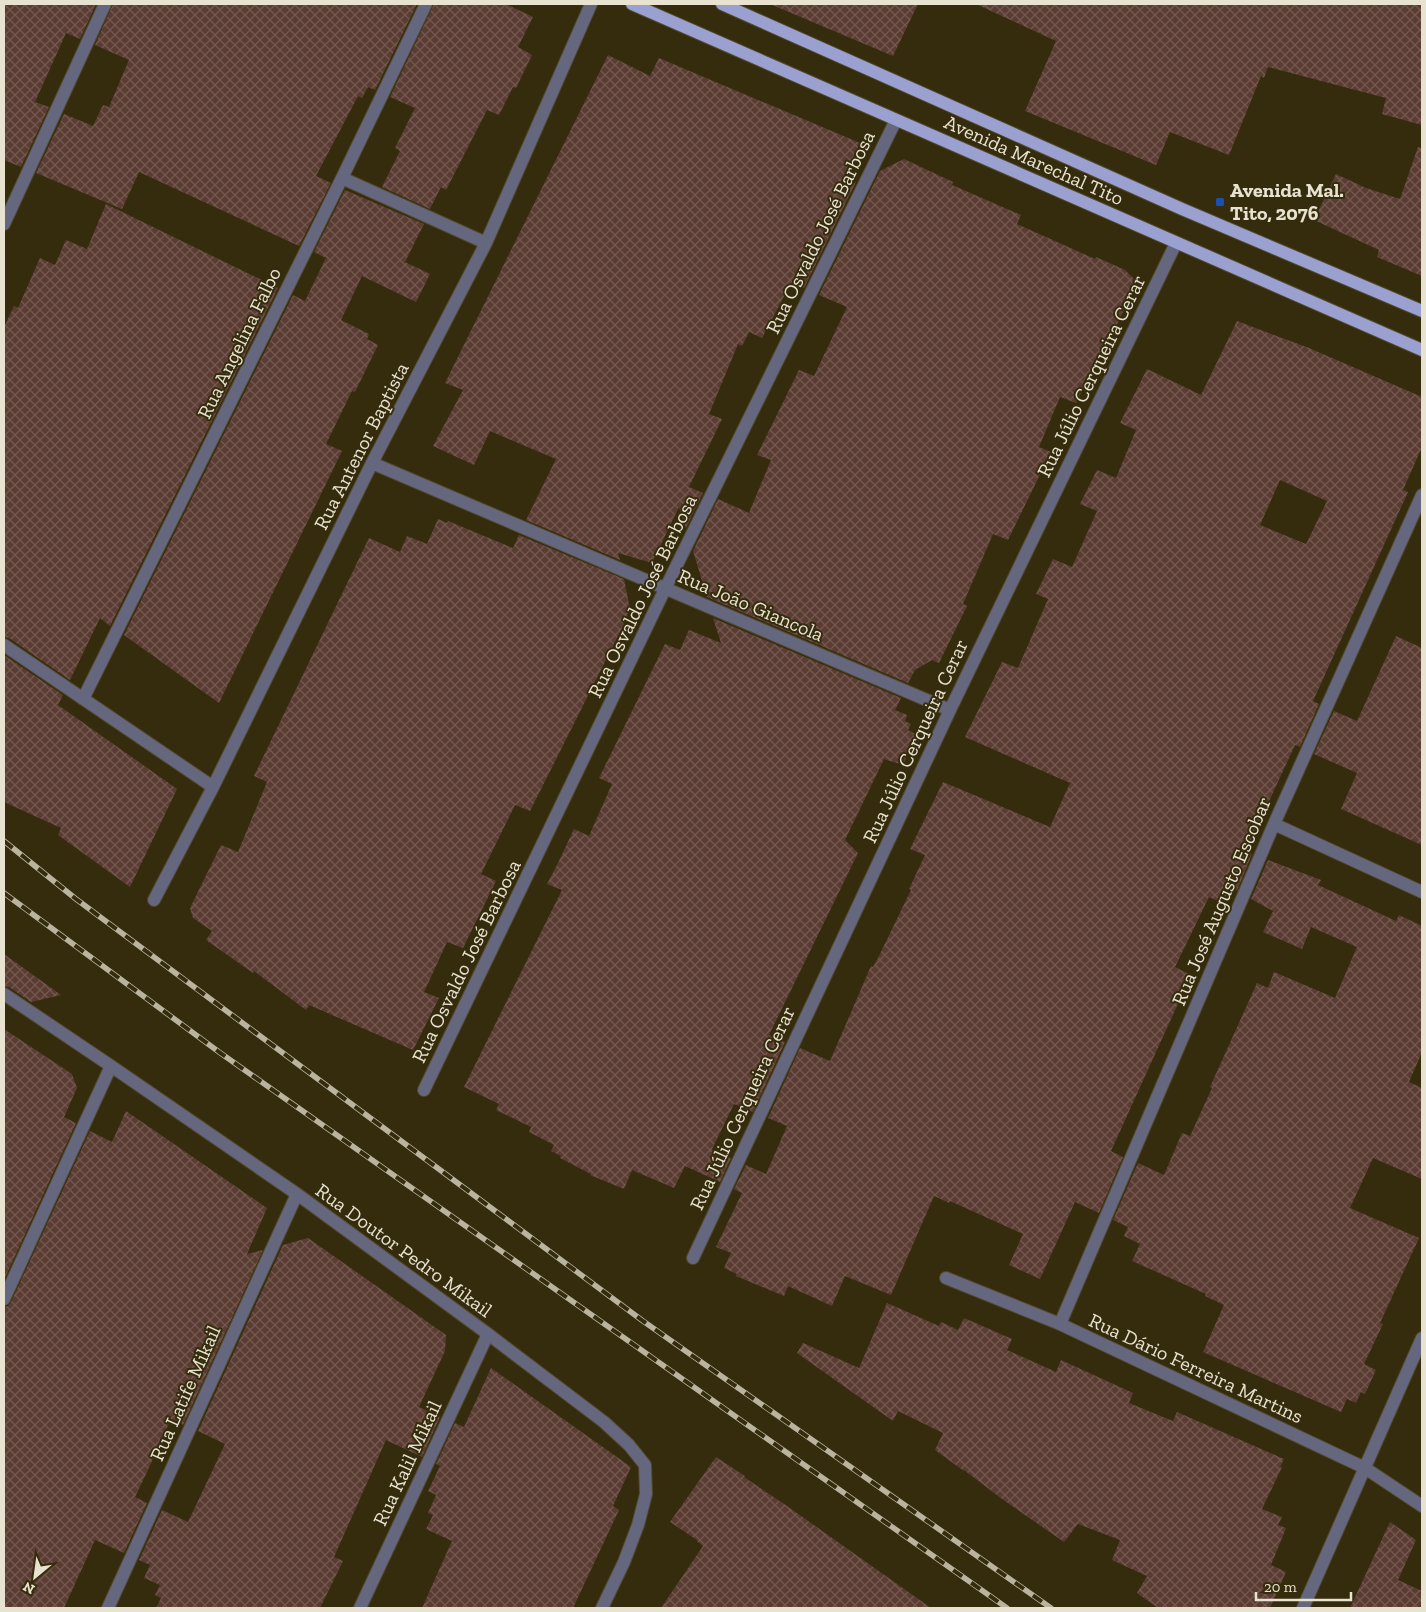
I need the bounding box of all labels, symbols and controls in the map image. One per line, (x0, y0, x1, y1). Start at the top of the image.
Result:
street label: Avenida Marechal Tito (941, 110, 1127, 210)
street label: Rua Osvaldo José Barbosa (760, 126, 880, 337)
place label: Avenida Mal. Tito, 2076 (1230, 178, 1344, 225)
marker: Avenida Mal. Tito, 2076 (1214, 196, 1226, 208)
street label: Rua Angelina Falbo (192, 263, 286, 423)
street label: Rua Júlio Cerqueira Cerar (1032, 271, 1150, 481)
street label: Rua Antenor Baptista (308, 358, 414, 534)
street label: Rua Osvaldo José Barbosa (582, 490, 702, 701)
street label: Rua João Giancola (675, 564, 828, 647)
street label: Rua Júlio Cerqueira Cerar (857, 635, 973, 847)
street label: Rua José Augusto Escobar (1166, 793, 1276, 1009)
street label: Rua Osvaldo José Barbosa (406, 855, 526, 1066)
street label: Rua Júlio Cerqueira Cerar (684, 1002, 800, 1214)
street label: Rua Doutor Pedro Mikail (311, 1178, 497, 1322)
street label: Rua Dário Ferreira Martins (1085, 1308, 1307, 1428)
street label: Rua Latife Mikail (144, 1322, 226, 1464)
street label: Rua Kalil Mikail (368, 1397, 446, 1529)
north arrow (10, 1552, 60, 1602)
scale bar (1256, 1570, 1351, 1602)
text: N (20, 1578, 38, 1598)
text: 20 m (1264, 1578, 1297, 1596)

